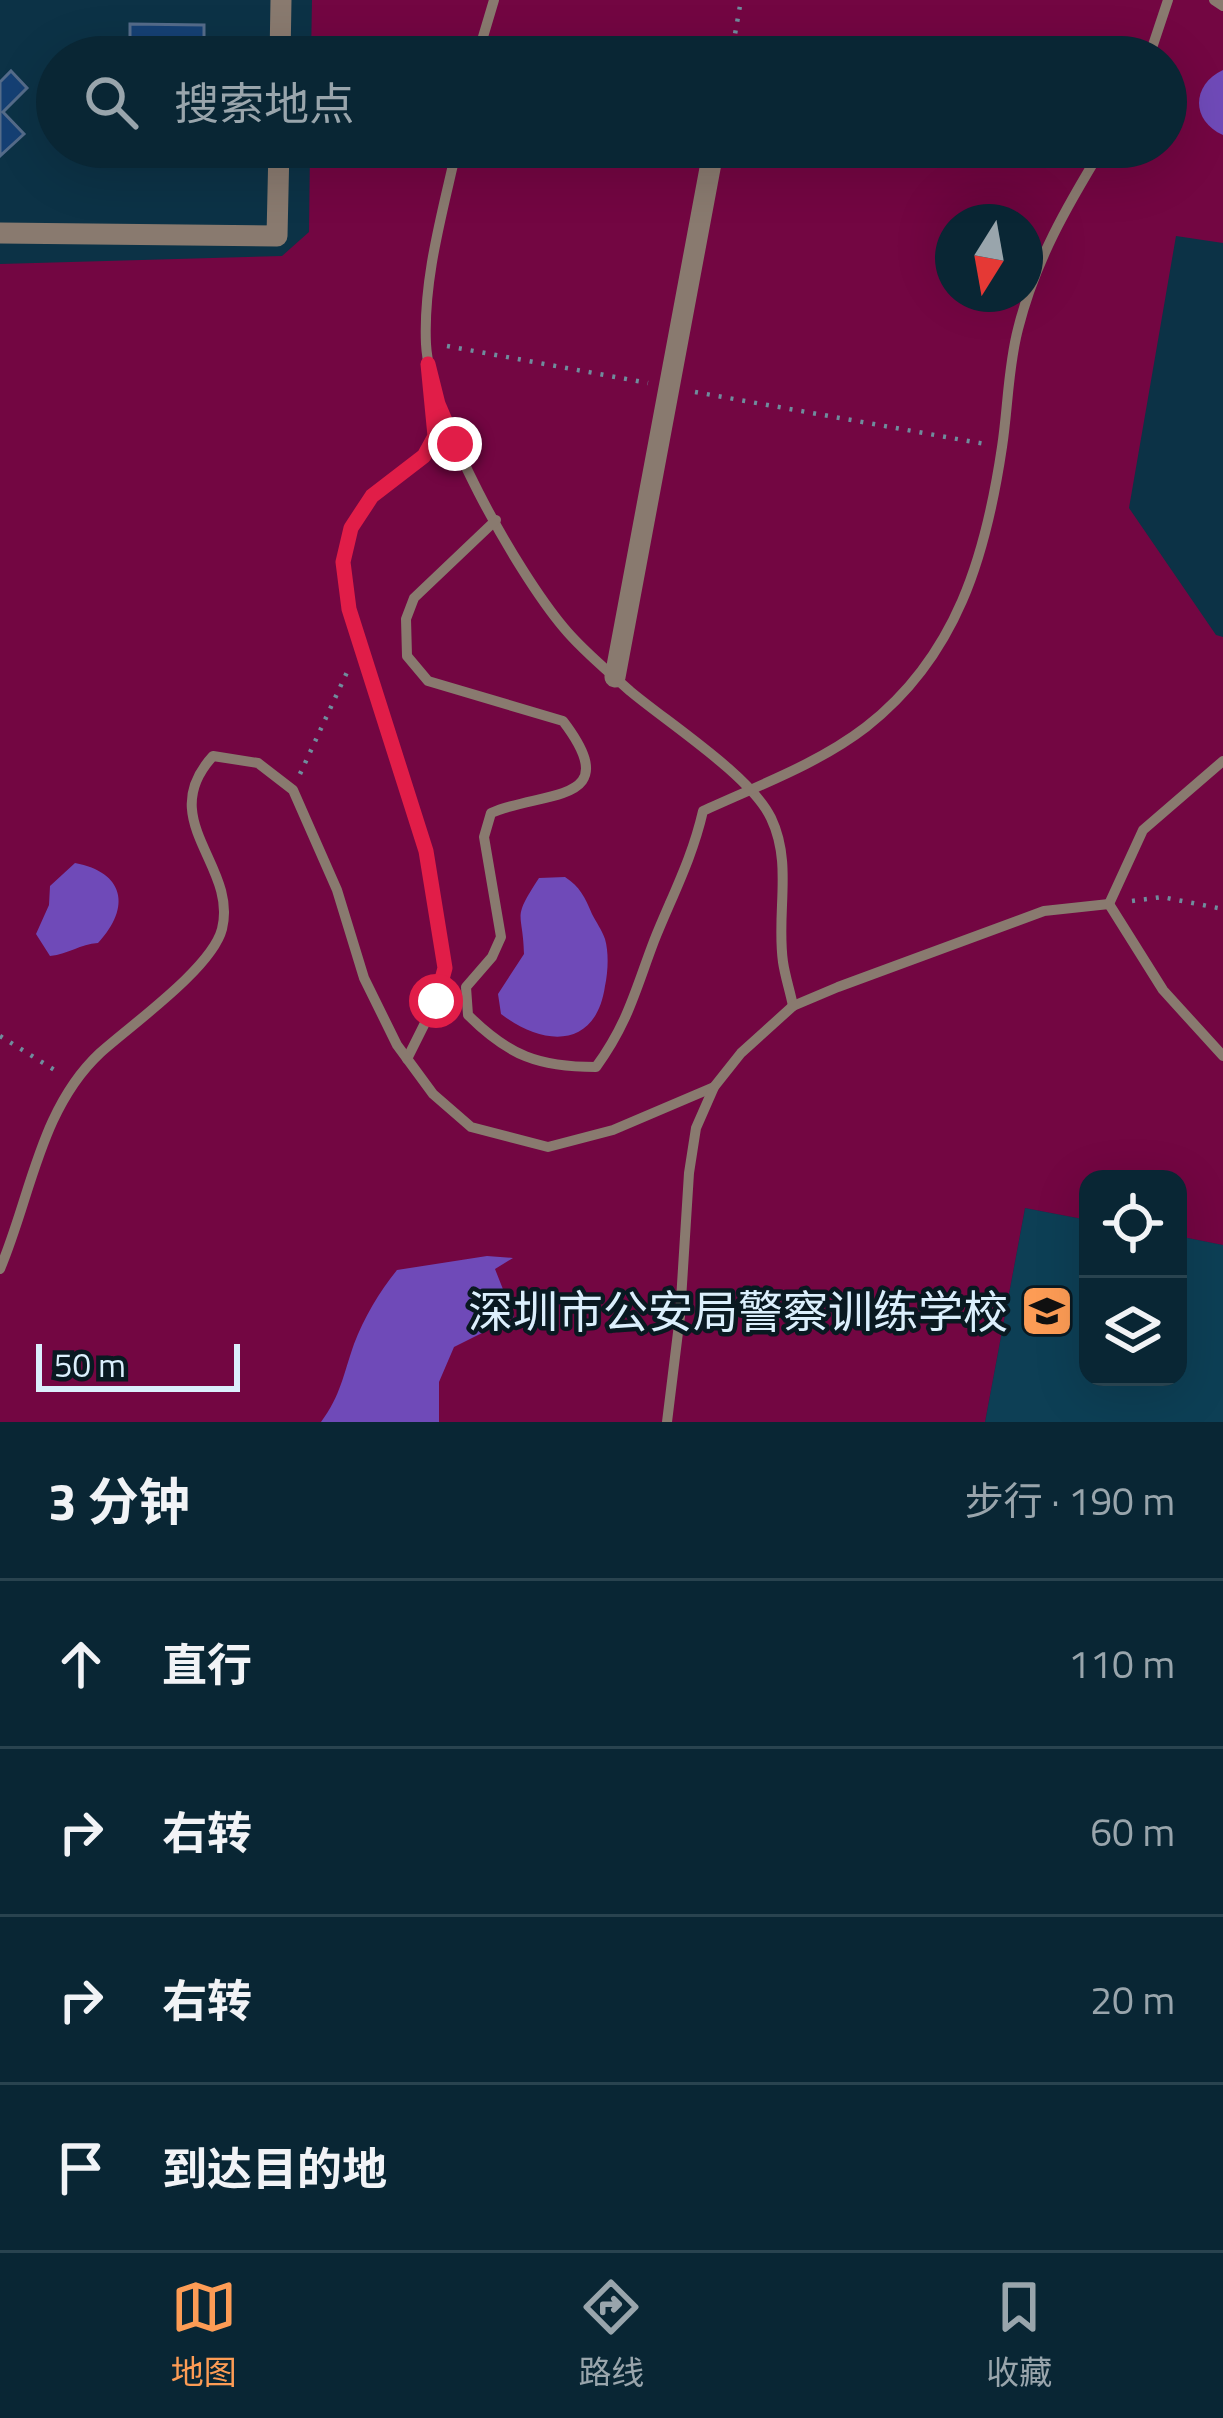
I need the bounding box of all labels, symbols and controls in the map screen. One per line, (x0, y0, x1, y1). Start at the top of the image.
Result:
search box (36, 36, 1187, 168)
icon: search (78, 69, 144, 135)
text: 搜索地点 (174, 69, 354, 137)
north arrow (935, 204, 1043, 312)
route end (428, 417, 482, 471)
route start (409, 974, 463, 1028)
map controls (1079, 1170, 1187, 1386)
button: locate (1079, 1170, 1187, 1278)
place label: 深圳市公安局警察训练学校 (468, 1277, 1008, 1345)
button: layers (1079, 1278, 1187, 1386)
school or university icon: 深圳市公安局警察训练学校 (1019, 1283, 1075, 1339)
scale bar (36, 1338, 240, 1391)
text: 50 m (54, 1340, 126, 1390)
text: 3 分钟 (48, 1462, 190, 1540)
text: 步行 · 190 m (965, 1471, 1175, 1530)
text: 直行 (162, 1630, 252, 1698)
icon: ahead (48, 1631, 114, 1697)
text: 110 m (1068, 1634, 1175, 1693)
text: 右转 (162, 1798, 252, 1866)
icon: right (48, 1799, 114, 1865)
text: 60 m (1090, 1802, 1175, 1861)
text: 右转 (162, 1966, 252, 2034)
icon: right (48, 1967, 114, 2033)
text: 20 m (1090, 1970, 1175, 2029)
text: 到达目的地 (162, 2134, 387, 2202)
icon: arrive (48, 2135, 114, 2201)
tab: 地图 (171, 2274, 237, 2397)
tab: 路线 (578, 2274, 644, 2397)
tab: 收藏 (986, 2274, 1052, 2397)

